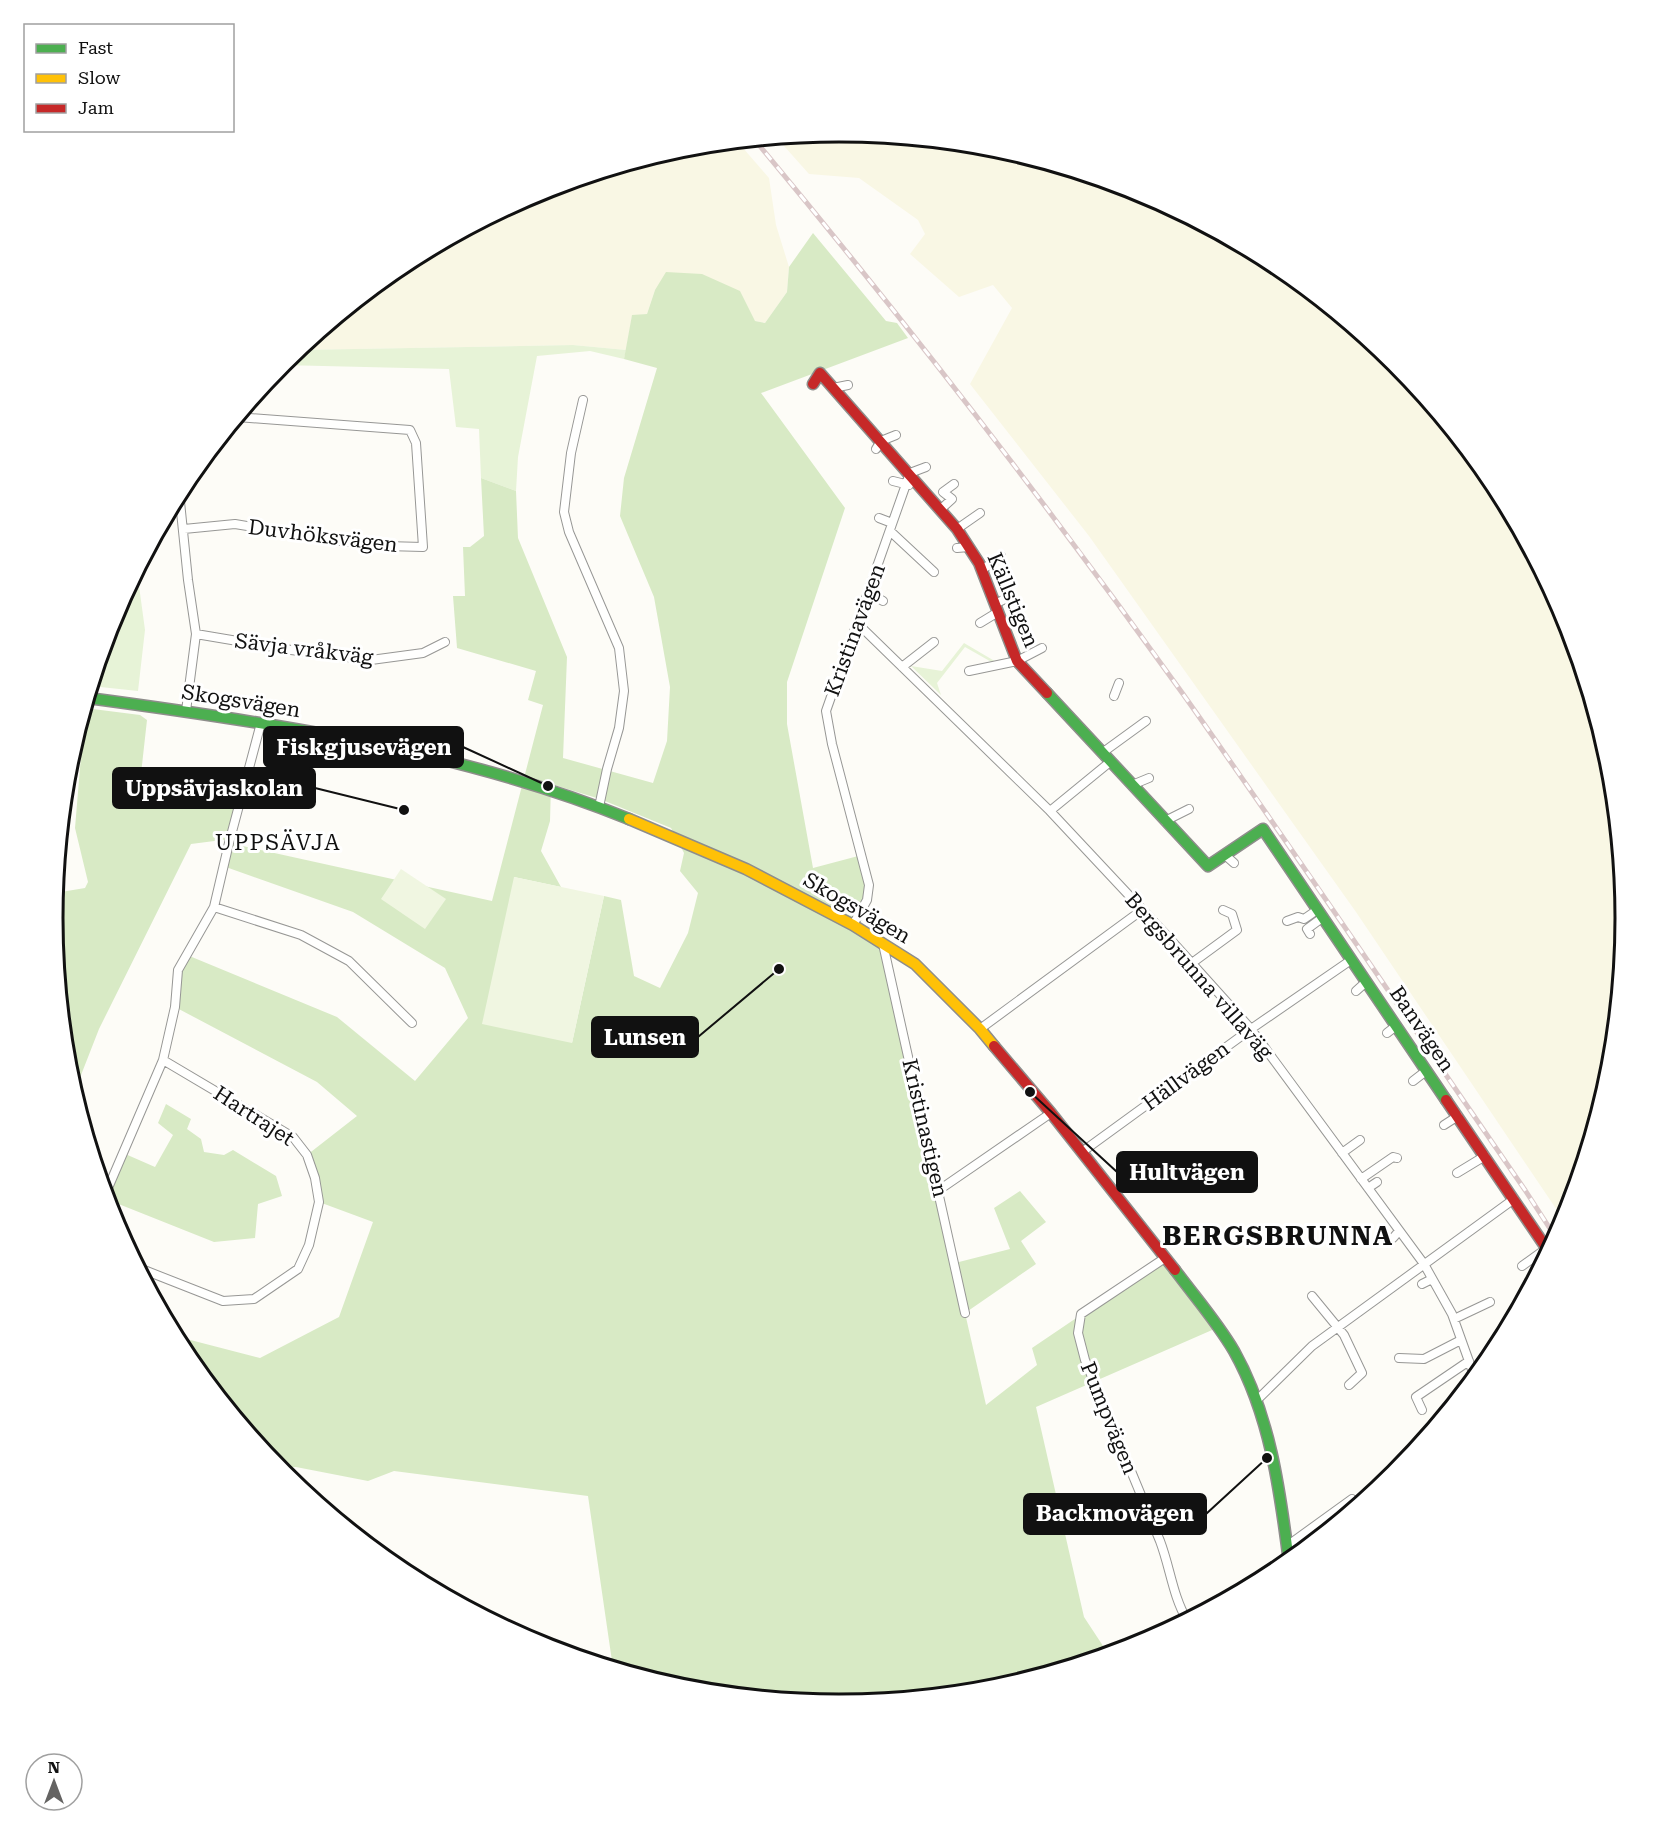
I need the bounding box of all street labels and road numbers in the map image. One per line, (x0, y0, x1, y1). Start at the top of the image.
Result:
street label: Duvhöksvägen (247, 515, 400, 557)
street label: Källstigen (982, 549, 1044, 651)
street label: Kristinavägen (820, 560, 890, 700)
street label: Sävja vråkväg (233, 629, 375, 669)
street label: Skogsvägen (180, 680, 302, 722)
street label: Skogsvägen (799, 868, 915, 949)
street label: Bergsbrunna villaväg (1120, 888, 1278, 1064)
street label: Banvägen (1385, 982, 1460, 1077)
street label: Hällvägen (1138, 1036, 1234, 1115)
street label: Kristinastigen (897, 1057, 953, 1200)
street label: Hartrajet (209, 1081, 299, 1151)
street label: Pumpvägen (1076, 1358, 1143, 1478)

